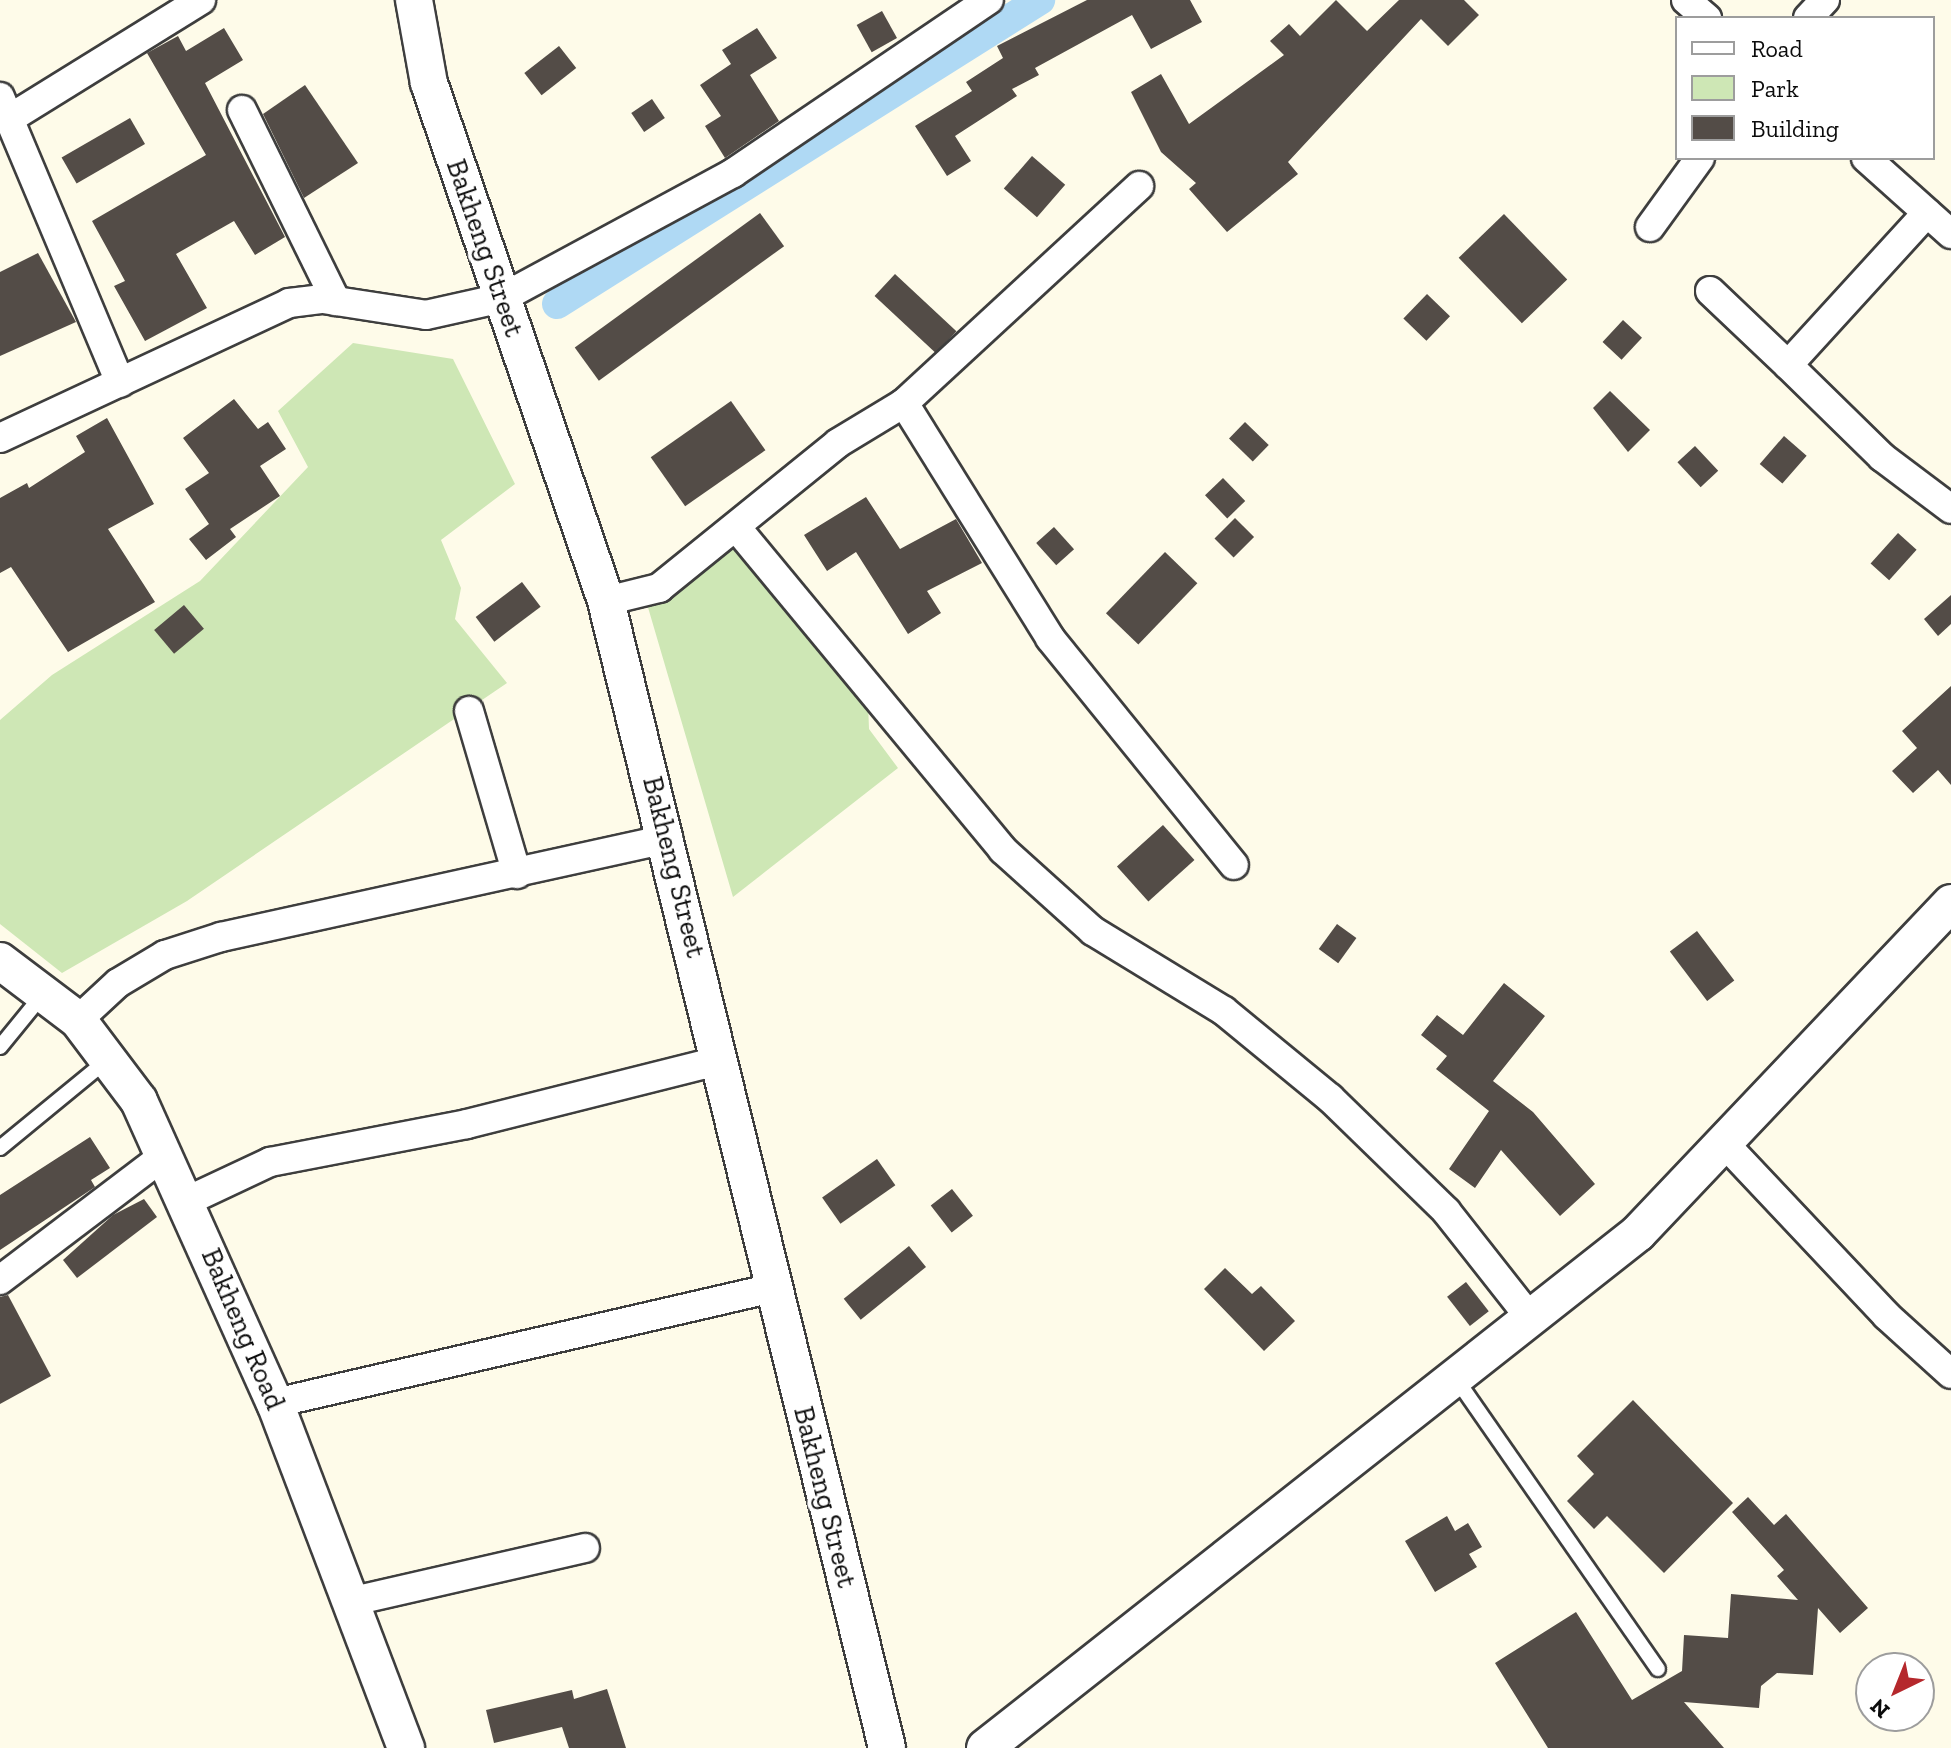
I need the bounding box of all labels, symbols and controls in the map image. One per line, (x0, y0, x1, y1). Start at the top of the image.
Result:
legend (1675, 16, 1935, 160)
text: Road (1751, 34, 1803, 63)
text: Park (1751, 74, 1799, 103)
text: Building (1751, 114, 1839, 143)
street label: Bakheng Street (439, 155, 531, 341)
street label: Bakheng Street (635, 773, 713, 961)
street label: Bakheng Road (194, 1243, 292, 1415)
street label: Bakheng Street (786, 1403, 864, 1591)
north arrow (1855, 1652, 1935, 1732)
text: N (1864, 1693, 1895, 1724)

